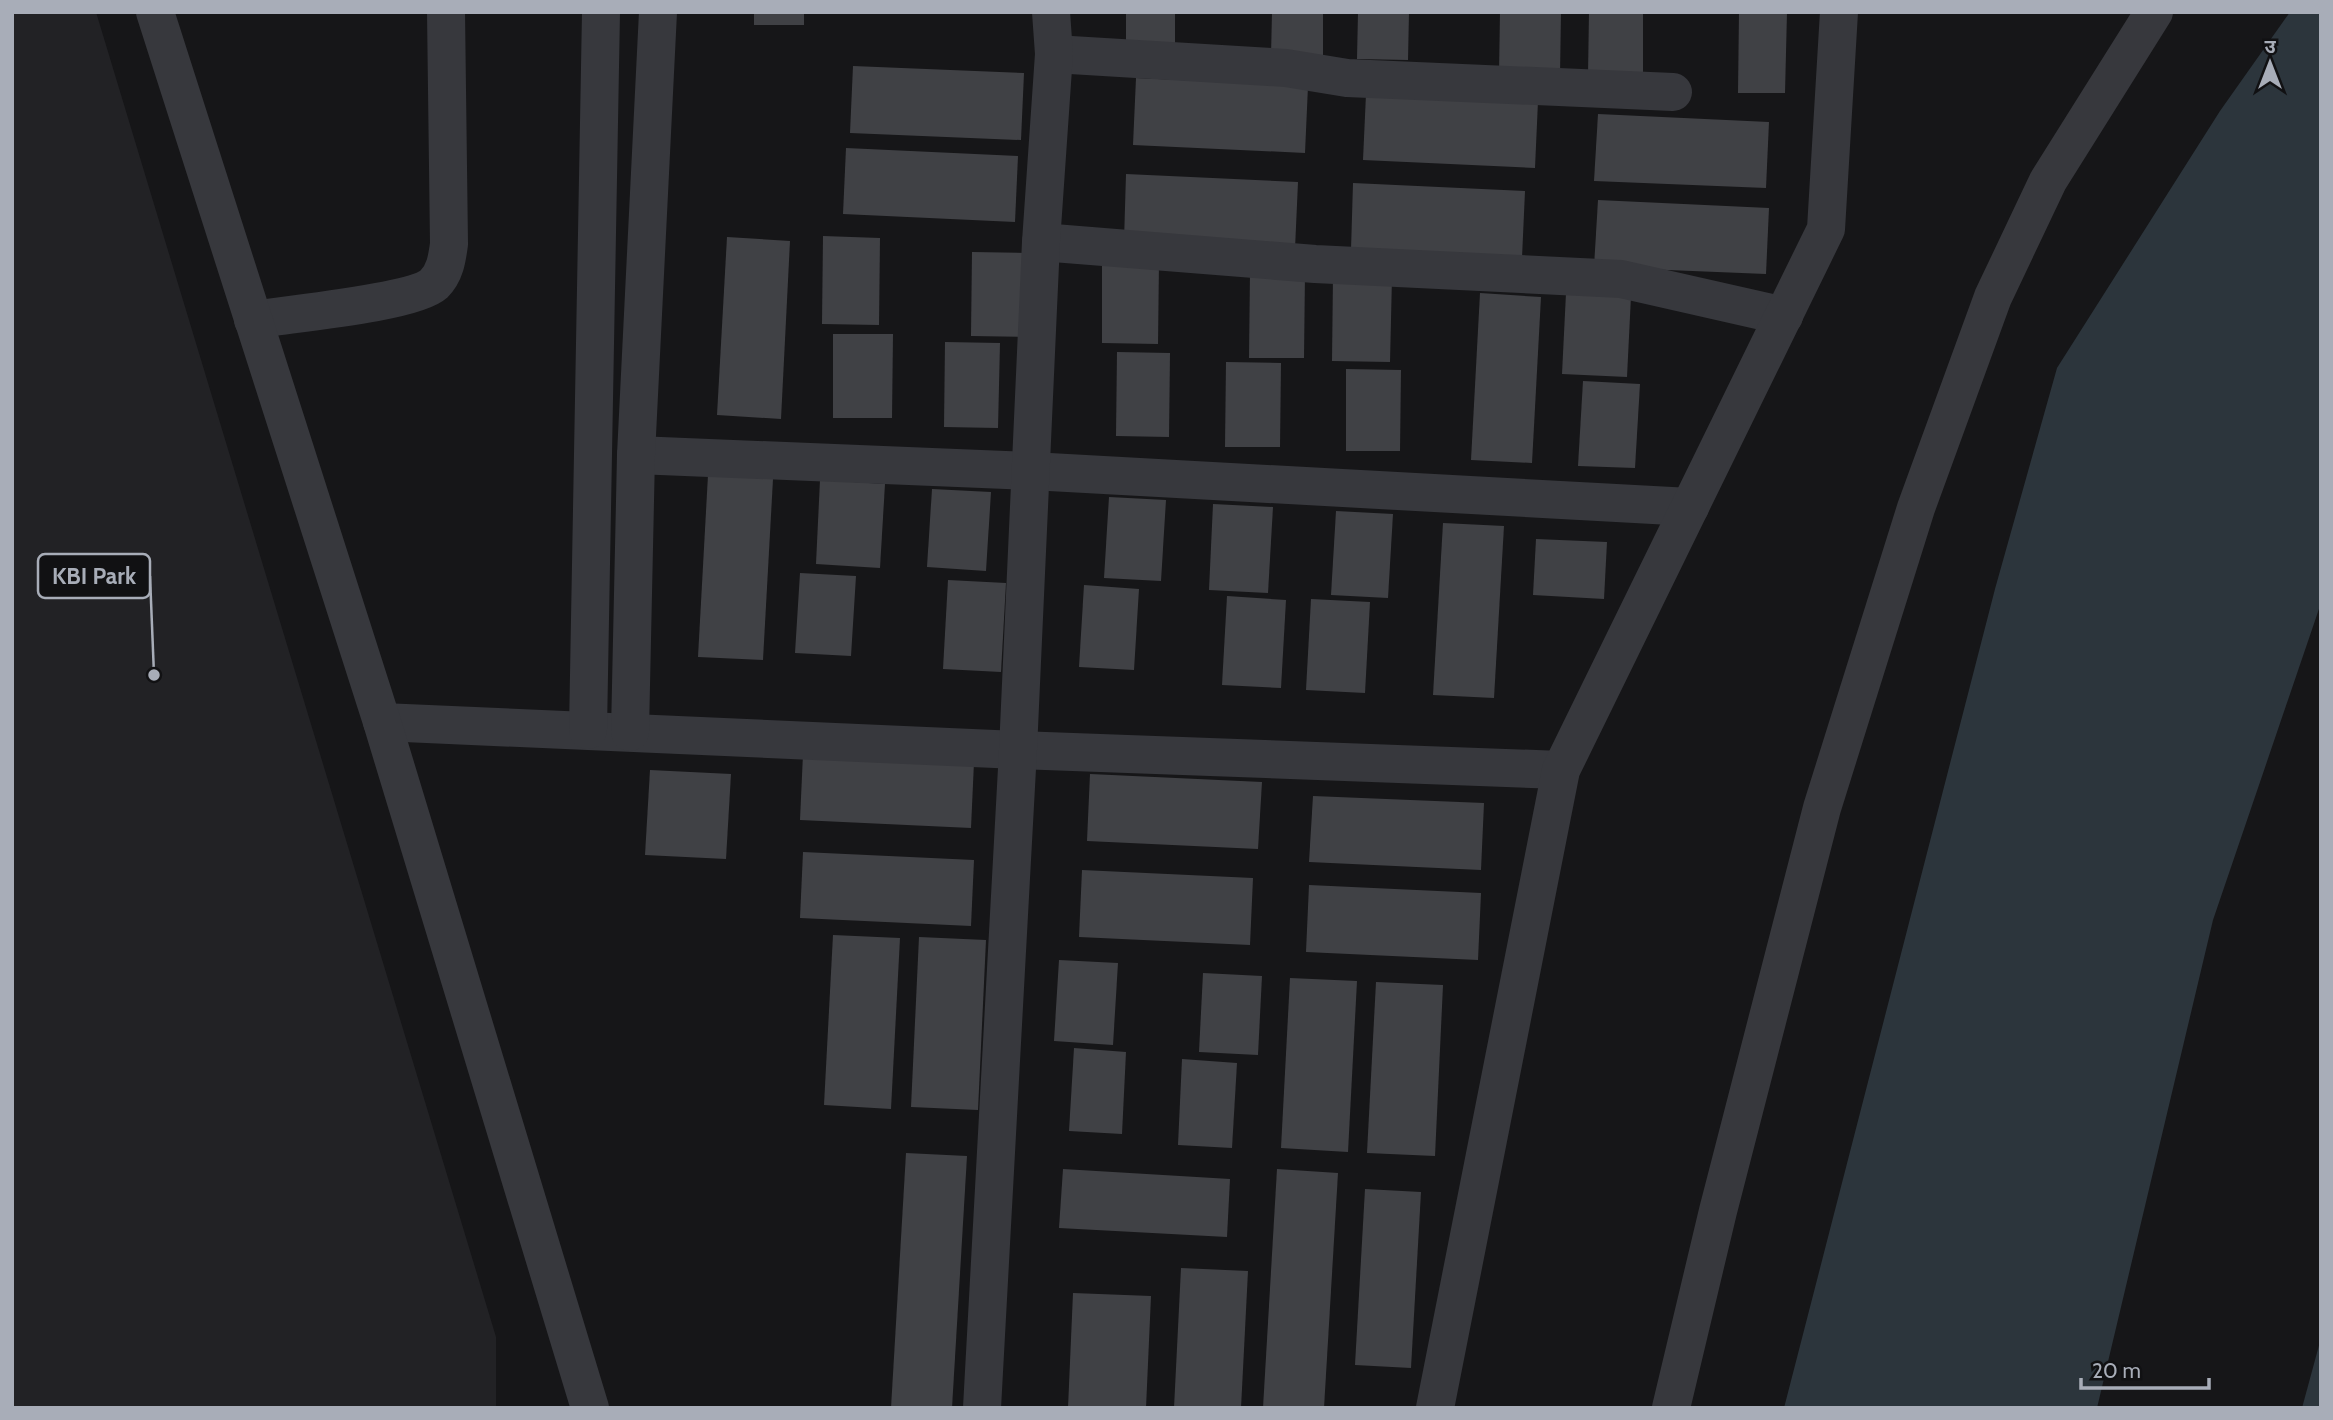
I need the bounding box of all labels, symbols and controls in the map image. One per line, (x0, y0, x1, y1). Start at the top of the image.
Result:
north arrow (2235, 28, 2305, 98)
text: उ (2264, 35, 2276, 58)
callout: KBI Park (38, 554, 150, 598)
text: KBI Park (52, 562, 137, 590)
scale bar (2081, 1346, 2209, 1390)
text: 20 m (2092, 1358, 2141, 1383)

